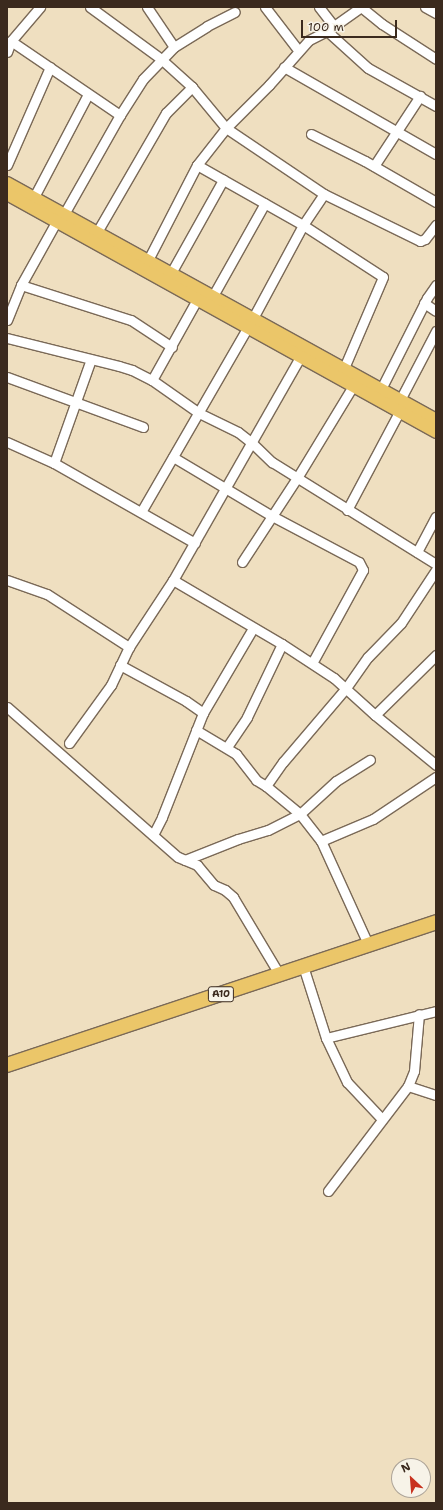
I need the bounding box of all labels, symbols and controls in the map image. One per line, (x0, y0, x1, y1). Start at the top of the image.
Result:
scale bar (303, 12, 399, 38)
text: 100 m (308, 19, 344, 35)
road number: A10 (207, 986, 235, 1002)
north arrow (391, 1458, 431, 1498)
text: N (399, 1459, 413, 1476)

